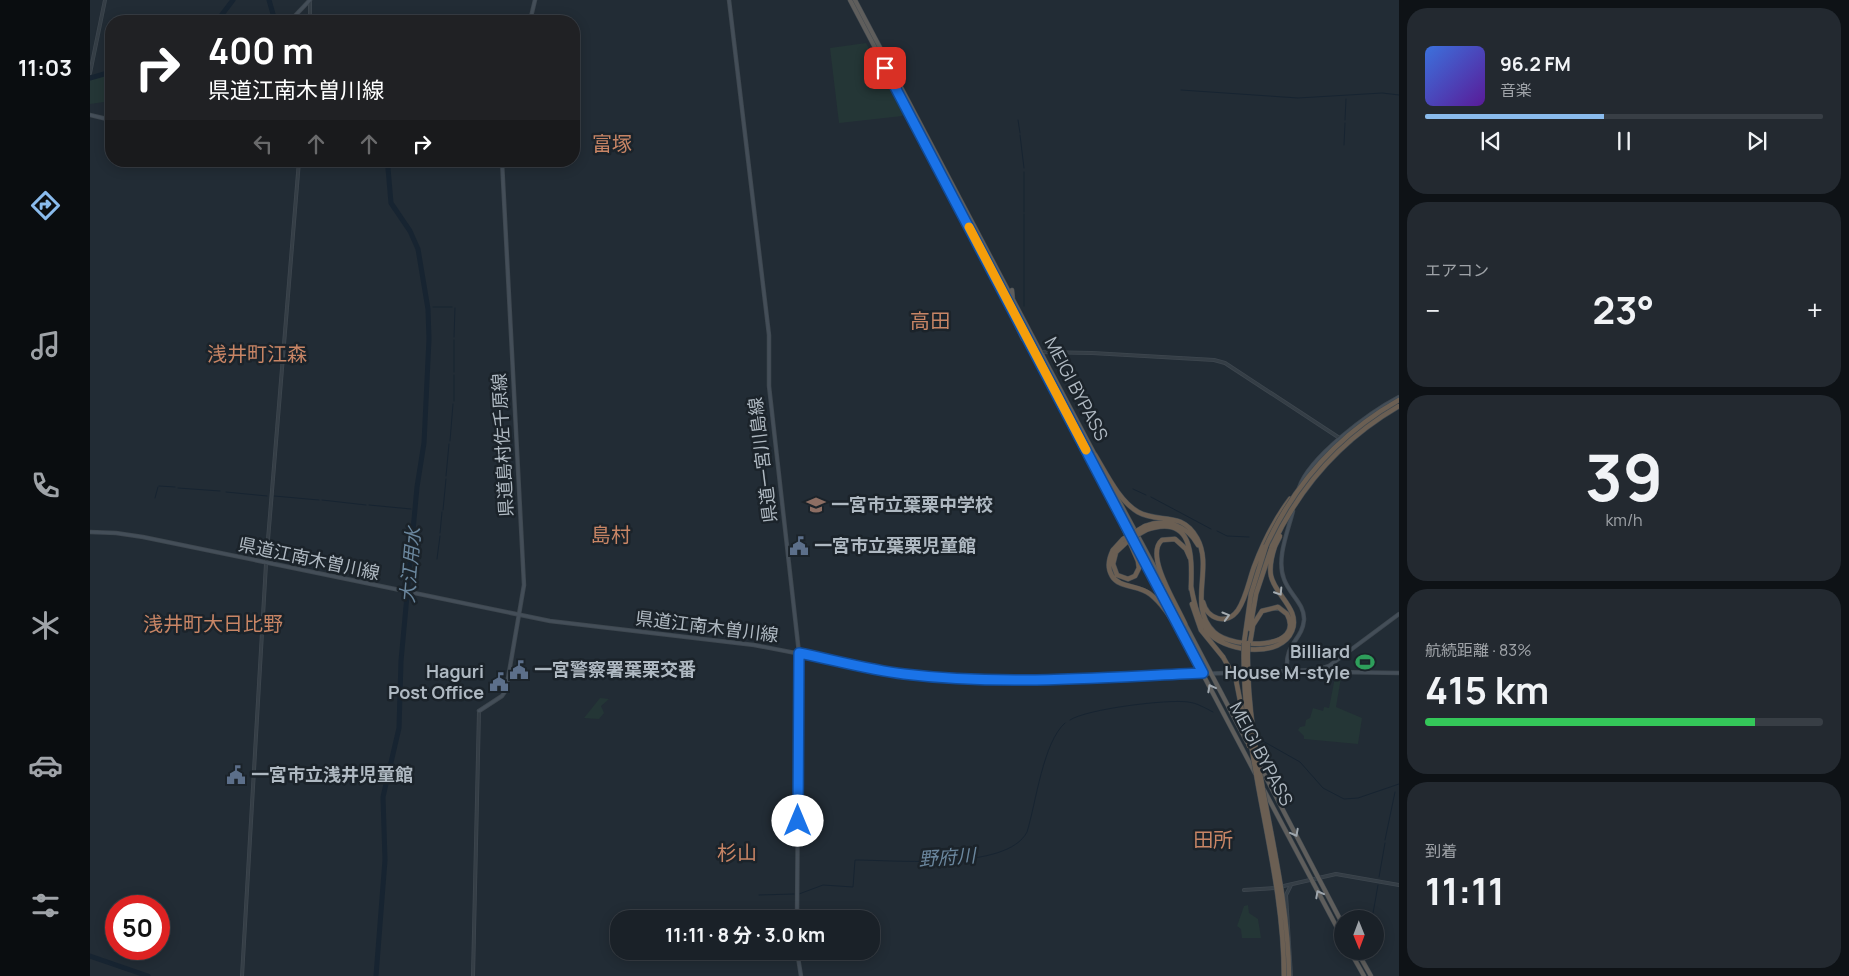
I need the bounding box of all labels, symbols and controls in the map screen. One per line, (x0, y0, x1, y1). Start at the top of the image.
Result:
text: 400 m (208, 27, 314, 75)
icon: right (125, 35, 190, 100)
pin (864, 47, 906, 89)
text: 96.2 FM (1500, 51, 1571, 77)
text: 11:03 (18, 53, 72, 83)
icon: arrive (871, 54, 899, 82)
text: 県道江南木曽川線 (208, 75, 384, 105)
text: 音楽 (1500, 79, 1532, 101)
icon: previous (1477, 127, 1505, 155)
icon: pause (1610, 127, 1638, 155)
icon: next (1743, 127, 1771, 155)
icon: left (249, 130, 277, 158)
icon: ahead (302, 130, 330, 158)
icon: ahead (355, 130, 383, 158)
icon: right (408, 130, 436, 158)
district label: 富塚 (592, 130, 632, 157)
icon: directions (28, 188, 63, 223)
text: エアコン (1425, 259, 1489, 281)
text: 23° (1593, 283, 1654, 335)
text: − (1425, 291, 1440, 329)
text: + (1807, 291, 1823, 329)
district label: 高田 (910, 307, 950, 334)
icon: music (28, 328, 63, 363)
street label: MEIGI BYPASS (1040, 333, 1114, 445)
district label: 浅井町江森 (207, 340, 307, 367)
street label: 県道島村佐千原線 (486, 373, 518, 518)
street label: 県道一宮川島線 (742, 396, 782, 524)
text: 39 (1585, 432, 1663, 521)
icon: phone (28, 468, 63, 503)
place label: 一宮市立葉栗中学校 (831, 492, 993, 516)
school or university icon: 一宮市立葉栗中学校 (805, 494, 827, 516)
text: km/h (1605, 509, 1643, 531)
district label: 島村 (591, 521, 631, 548)
water label: 大江用水 (394, 524, 426, 604)
street label: 県道江南木曽川線 (236, 531, 382, 585)
place label: 一宮市立葉栗児童館 (814, 533, 976, 557)
public building icon: 一宮市立葉栗児童館 (788, 535, 810, 557)
one-way arrow (1273, 586, 1282, 596)
street label: 県道江南木曽川線 (634, 605, 780, 647)
icon: climate (28, 608, 63, 643)
district label: 浅井町大日比野 (143, 610, 283, 637)
one-way arrow (1221, 612, 1230, 622)
place label: Billiard House M-style (1224, 639, 1350, 684)
text: 航続距離 · 83% (1425, 639, 1532, 661)
sports icon: Billiard House M-style (1354, 651, 1376, 673)
place label: 一宮警察署葉栗交番 (534, 657, 696, 681)
place label: Haguri Post Office (388, 659, 484, 704)
public building icon: 一宮警察署葉栗交番 (508, 659, 530, 681)
text: 415 km (1425, 663, 1549, 715)
public building icon: Haguri Post Office (488, 671, 510, 693)
one-way arrow (1207, 684, 1217, 693)
street label: MEIGI BYPASS (1225, 698, 1299, 810)
icon: car (28, 748, 63, 783)
place label: 一宮市立浅井児童館 (251, 762, 413, 786)
public building icon: 一宮市立浅井児童館 (225, 764, 247, 786)
position arrow (771, 794, 823, 846)
district label: 田所 (1193, 826, 1233, 853)
one-way arrow (1289, 828, 1299, 837)
district label: 杉山 (717, 839, 757, 866)
text: 到着 (1425, 840, 1457, 862)
water label: 野府川 (918, 842, 978, 872)
text: 11:11 (1425, 864, 1505, 916)
icon: filters (28, 888, 63, 923)
one-way arrow (1316, 890, 1326, 899)
speed limit sign: 50 (105, 895, 170, 960)
north arrow (1334, 910, 1384, 960)
map controls (1334, 910, 1384, 960)
text: 11:11 · 8 分 · 3.0 km (665, 922, 825, 948)

